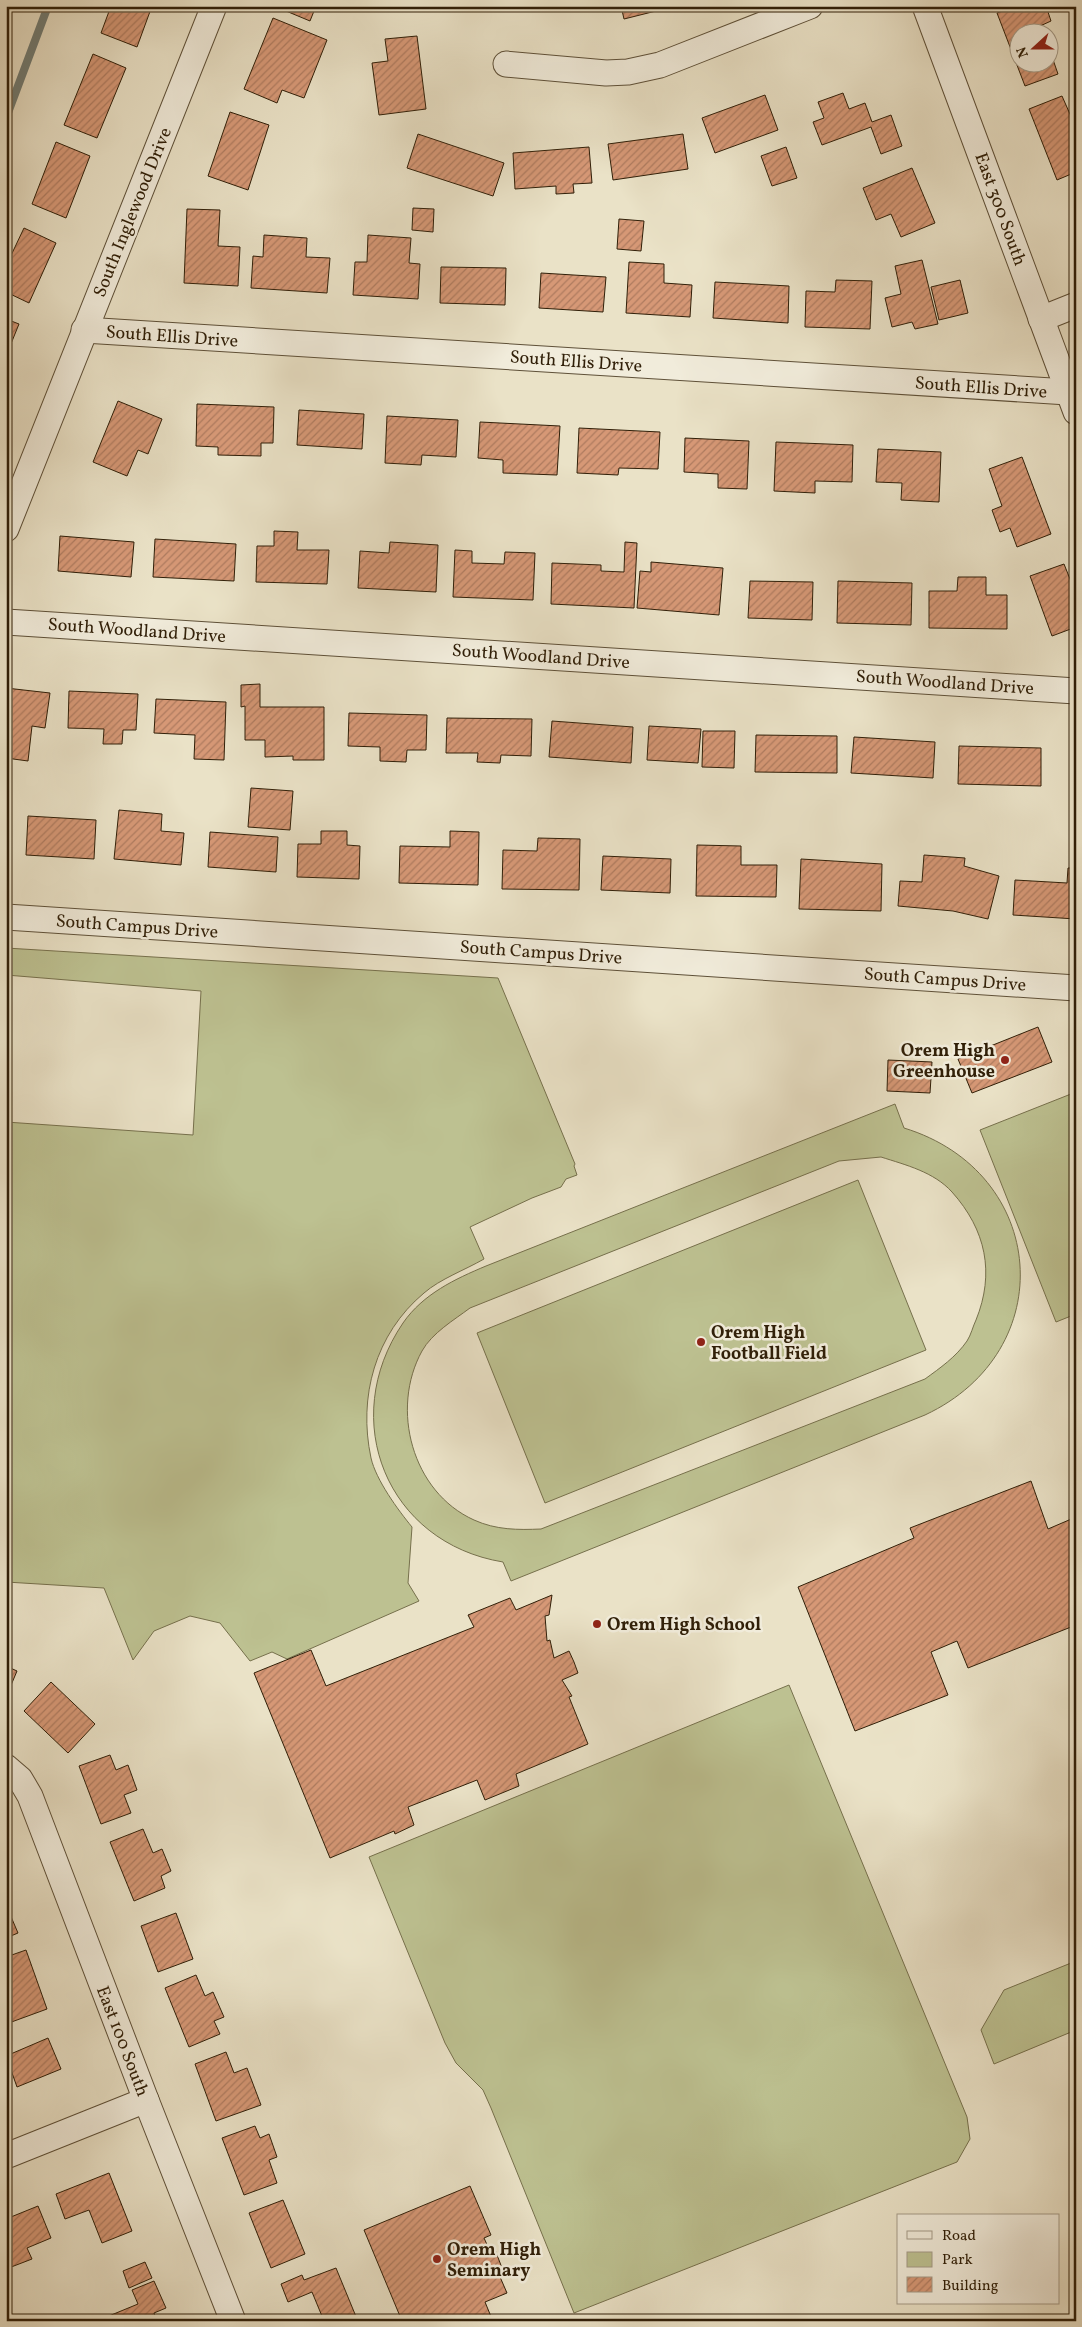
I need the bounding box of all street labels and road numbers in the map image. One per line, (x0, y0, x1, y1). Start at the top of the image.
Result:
street label: South Inglewood Drive (88, 124, 179, 301)
street label: East 300 South (968, 150, 1032, 270)
street label: South Ellis Drive (105, 320, 239, 355)
street label: South Ellis Drive (509, 345, 643, 380)
street label: South Ellis Drive (914, 371, 1048, 406)
street label: South Woodland Drive (47, 613, 227, 650)
street label: South Woodland Drive (451, 639, 631, 676)
street label: South Woodland Drive (855, 665, 1035, 702)
street label: South Campus Drive (55, 909, 219, 946)
street label: South Campus Drive (459, 935, 623, 972)
street label: South Campus Drive (863, 962, 1027, 999)
street label: East 100 South (89, 1983, 154, 2101)

